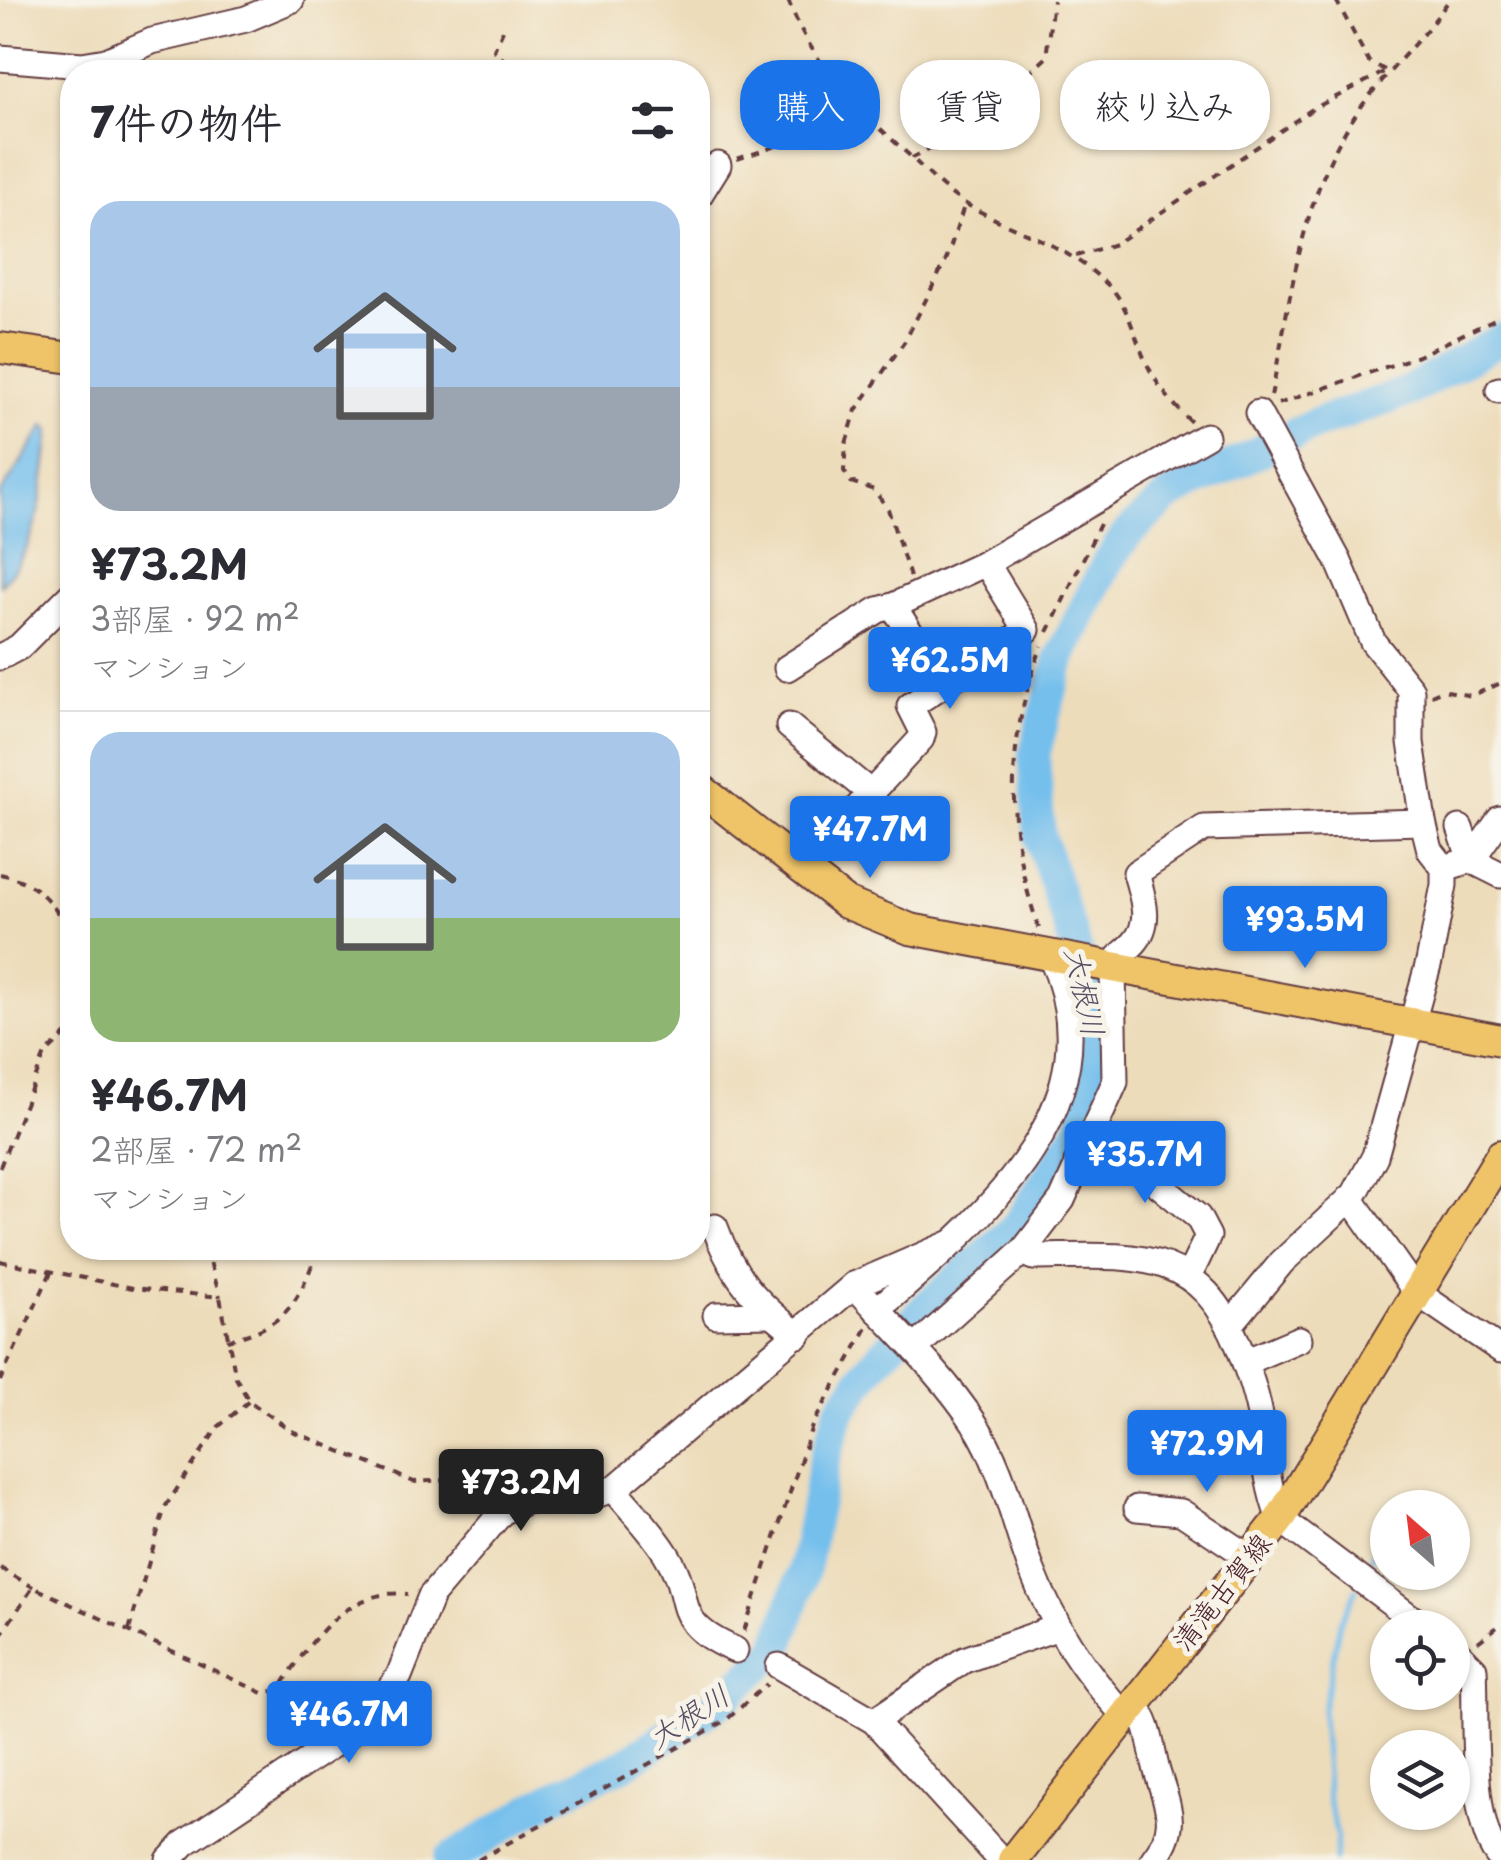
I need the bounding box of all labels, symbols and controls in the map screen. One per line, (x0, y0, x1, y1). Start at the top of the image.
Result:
chip: 購入 (740, 60, 880, 150)
chip: 賃貸 (900, 60, 1040, 150)
chip: 絞り込み (1060, 60, 1270, 150)
text: 7件の物件 (90, 89, 282, 152)
icon: filters (625, 93, 680, 148)
icon: home (295, 266, 475, 446)
text: ¥73.2M (90, 531, 248, 594)
text: 3部屋 · 92 m² (90, 594, 300, 642)
pin: ¥62.5M (869, 627, 1031, 712)
text: ¥62.5M (890, 635, 1010, 683)
text: マンション (90, 642, 249, 690)
pin: ¥47.7M (789, 796, 951, 881)
icon: home (295, 797, 475, 977)
text: ¥47.7M (812, 804, 928, 852)
pin: ¥93.5M (1224, 886, 1386, 971)
text: ¥93.5M (1245, 894, 1365, 942)
water label: 大根川 (1055, 943, 1118, 1040)
text: ¥46.7M (90, 1062, 248, 1125)
pin: ¥35.7M (1064, 1121, 1226, 1206)
text: 2部屋 · 72 m² (90, 1125, 302, 1173)
text: ¥35.7M (1087, 1129, 1203, 1177)
text: マンション (90, 1173, 249, 1221)
pin: ¥72.9M (1126, 1410, 1288, 1495)
text: ¥72.9M (1149, 1418, 1265, 1466)
pin: ¥73.2M (440, 1449, 602, 1534)
text: ¥73.2M (461, 1457, 581, 1505)
north arrow (1370, 1490, 1470, 1590)
map controls (1370, 1490, 1470, 1830)
street label: 清滝古賀線 (1161, 1523, 1281, 1659)
button: locate (1370, 1610, 1470, 1710)
water label: 大根川 (638, 1672, 738, 1758)
pin: ¥46.7M (268, 1681, 430, 1766)
text: ¥46.7M (289, 1689, 409, 1737)
button: layers (1370, 1730, 1470, 1830)

